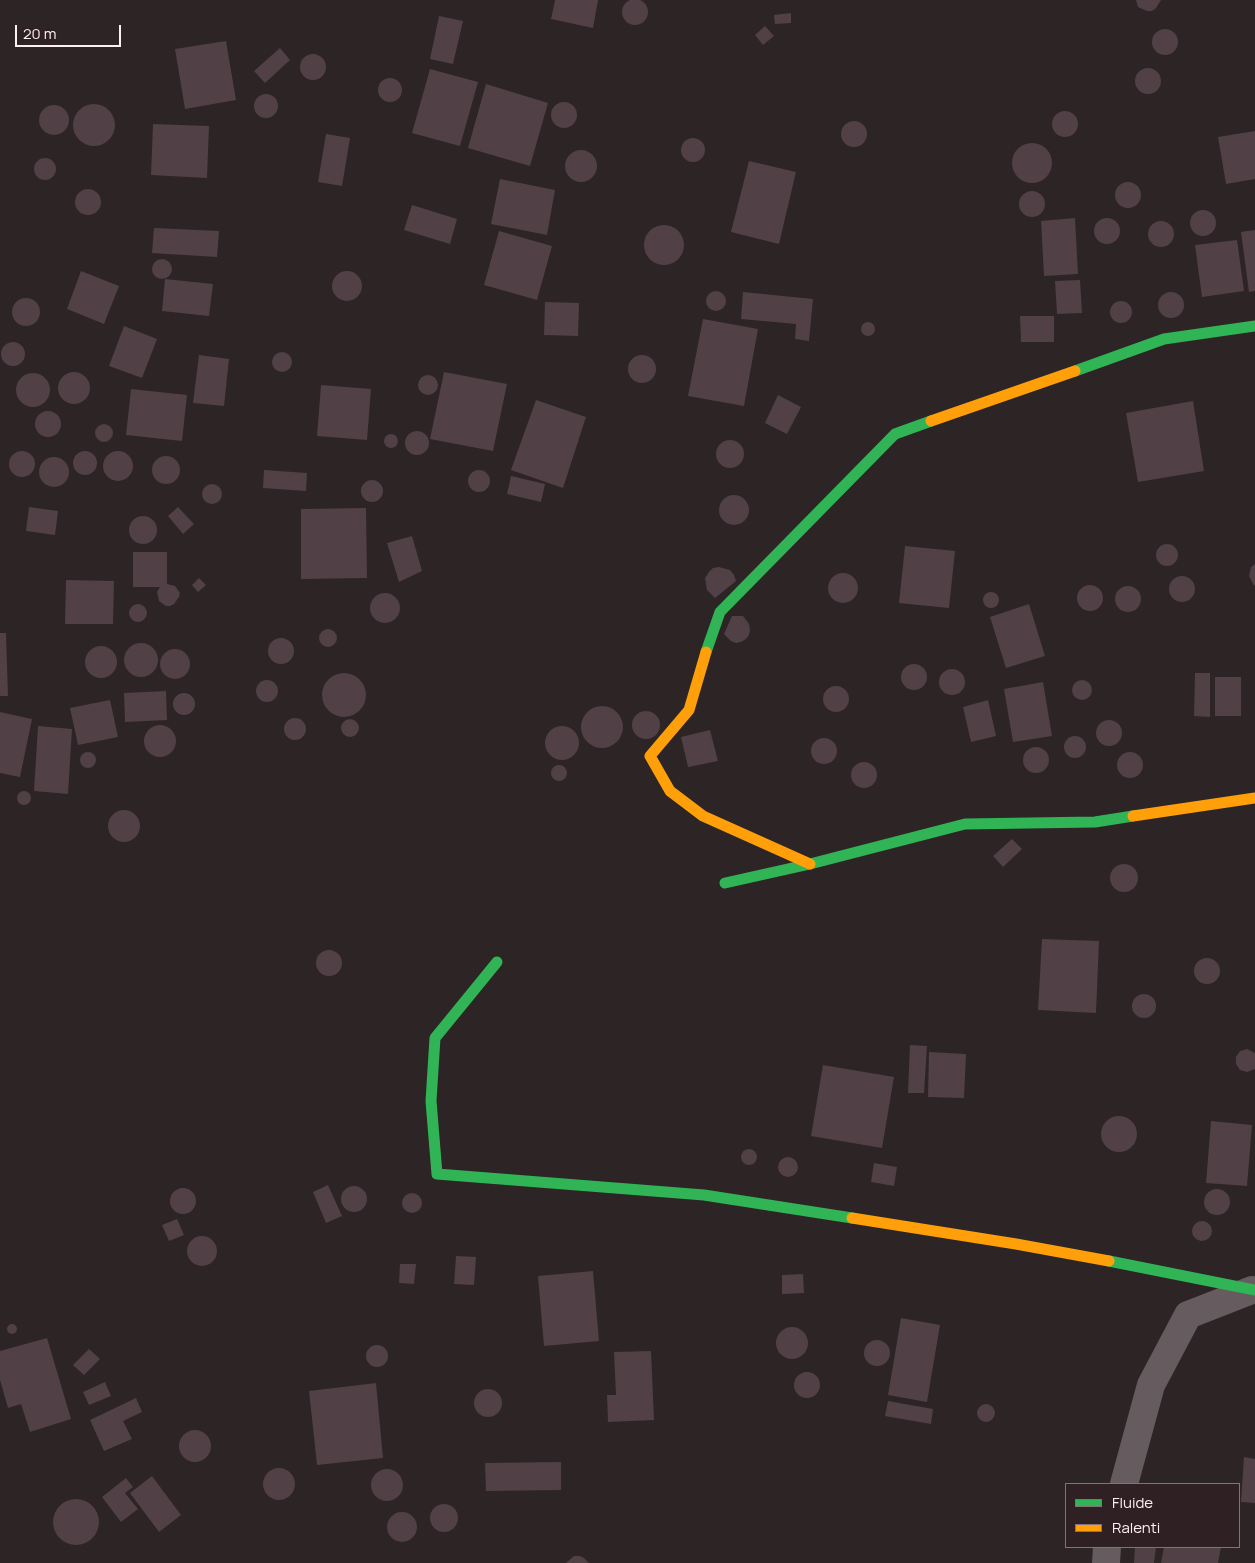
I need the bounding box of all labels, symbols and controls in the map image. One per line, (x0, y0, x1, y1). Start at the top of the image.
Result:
scale bar (18, 15, 124, 47)
text: 20 m (23, 23, 56, 44)
legend (1065, 1483, 1240, 1548)
text: Fluide (1112, 1492, 1153, 1513)
text: Ralenti (1112, 1517, 1160, 1538)

